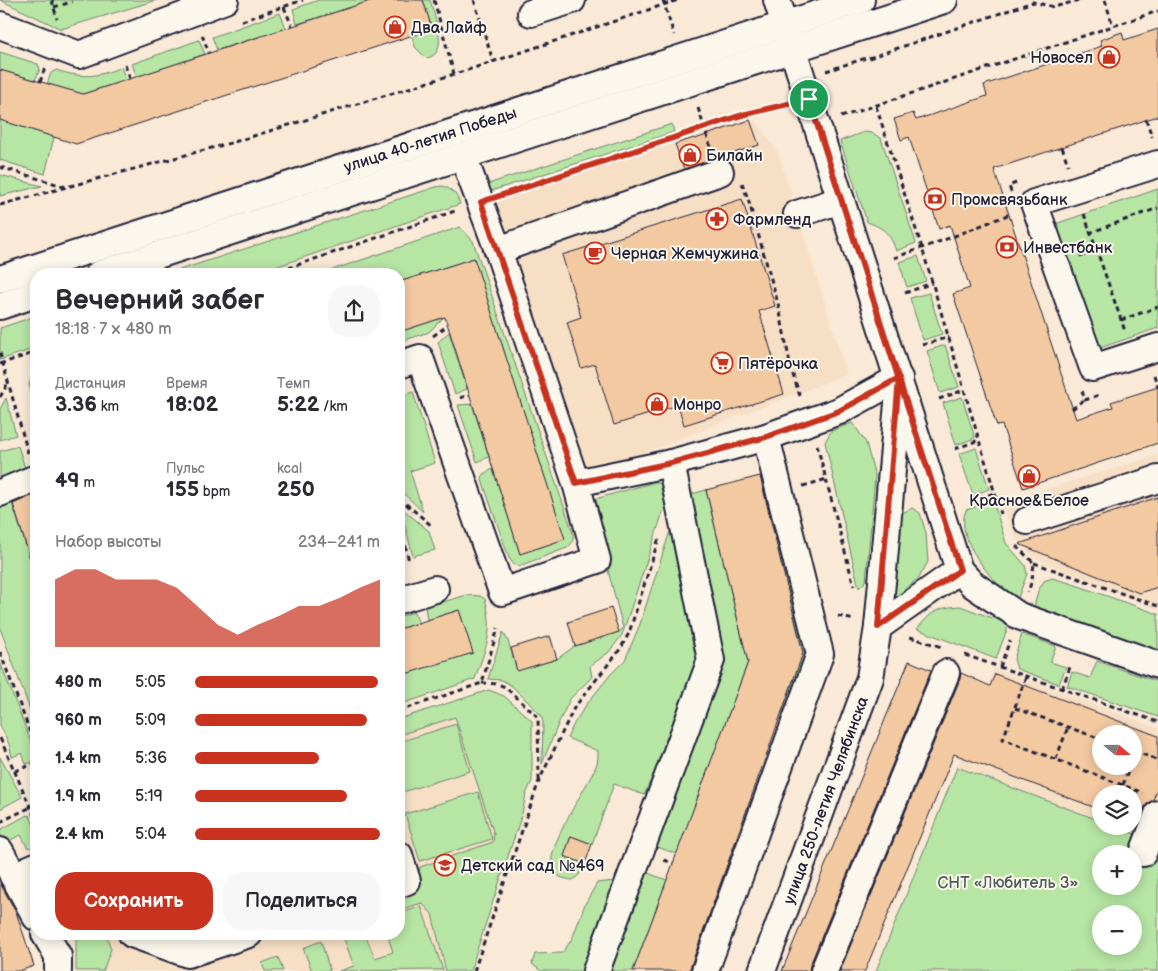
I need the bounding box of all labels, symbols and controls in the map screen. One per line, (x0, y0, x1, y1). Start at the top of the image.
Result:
shop icon: Два Лайф (383, 15, 407, 39)
place label: Два Лайф (411, 19, 487, 38)
shop icon: Новосел (1097, 45, 1121, 69)
place label: Новосел (1030, 49, 1093, 68)
pin (788, 78, 830, 120)
icon: arrive (795, 85, 823, 113)
street label: улица 40-летия Победы (342, 104, 519, 177)
shop icon: Билайн (678, 143, 702, 167)
place label: Билайн (706, 147, 763, 166)
bank icon: Промсвязьбанк (923, 187, 947, 211)
place label: Промсвязьбанк (951, 191, 1068, 210)
pharmacy icon: Фармленд (705, 207, 729, 231)
place label: Фармленд (733, 211, 811, 230)
bank icon: Инвестбанк (995, 235, 1019, 259)
place label: Инвестбанк (1023, 239, 1113, 258)
cafe icon: Черная Жемчужина (583, 241, 607, 265)
place label: Черная Жемчужина (611, 245, 760, 264)
text: Вечерний забег (55, 284, 264, 317)
button: share (328, 285, 380, 337)
text: 18:18 · 7 × 480 m (55, 320, 172, 339)
supermarket icon: Пятёрочка (710, 351, 734, 375)
place label: Пятёрочка (738, 355, 819, 374)
text: Дистанция (55, 375, 126, 392)
text: Время (166, 375, 208, 392)
text: Темп (277, 375, 310, 392)
text: 3.36 (55, 392, 97, 417)
text: 18:02 (166, 392, 218, 417)
text: 5:22 (277, 392, 319, 417)
shop icon: Монро (645, 392, 669, 416)
place label: Монро (673, 396, 721, 415)
text: km (97, 398, 119, 415)
text: /km (319, 398, 348, 415)
text: Пульс (166, 460, 205, 477)
text: kcal (277, 460, 302, 477)
shop icon: Красное&Белое (1017, 464, 1041, 488)
text: 49 (55, 468, 80, 493)
text: m (80, 474, 95, 491)
text: 155 (166, 477, 199, 502)
text: 250 (277, 477, 315, 502)
text: bpm (199, 483, 230, 500)
place label: Красное&Белое (969, 492, 1089, 511)
text: Набор высоты (55, 533, 162, 552)
text: 234–241 m (298, 533, 380, 552)
text: 480 m (55, 673, 102, 692)
text: 5:05 (135, 673, 166, 692)
street label: улица 250-летия Челябинска (780, 693, 873, 907)
text: 960 m (55, 711, 102, 730)
text: 5:09 (135, 711, 166, 730)
north arrow (1092, 725, 1142, 775)
map controls (1092, 725, 1142, 955)
text: 1.4 km (55, 749, 101, 768)
text: 5:36 (135, 749, 167, 768)
button: layers (1092, 785, 1142, 835)
text: 1.9 km (55, 787, 101, 806)
text: 5:19 (135, 787, 163, 806)
text: 2.4 km (55, 825, 104, 844)
text: 5:04 (135, 825, 167, 844)
button: + (1092, 845, 1142, 895)
school or university icon: Детский сад №469 (433, 853, 457, 877)
place label: Детский сад №469 (461, 857, 604, 876)
button: Сохранить (55, 872, 213, 930)
button: Поделиться (223, 872, 380, 930)
park label: СНТ «Любитель 3» (938, 874, 1079, 893)
button: − (1092, 905, 1142, 955)

